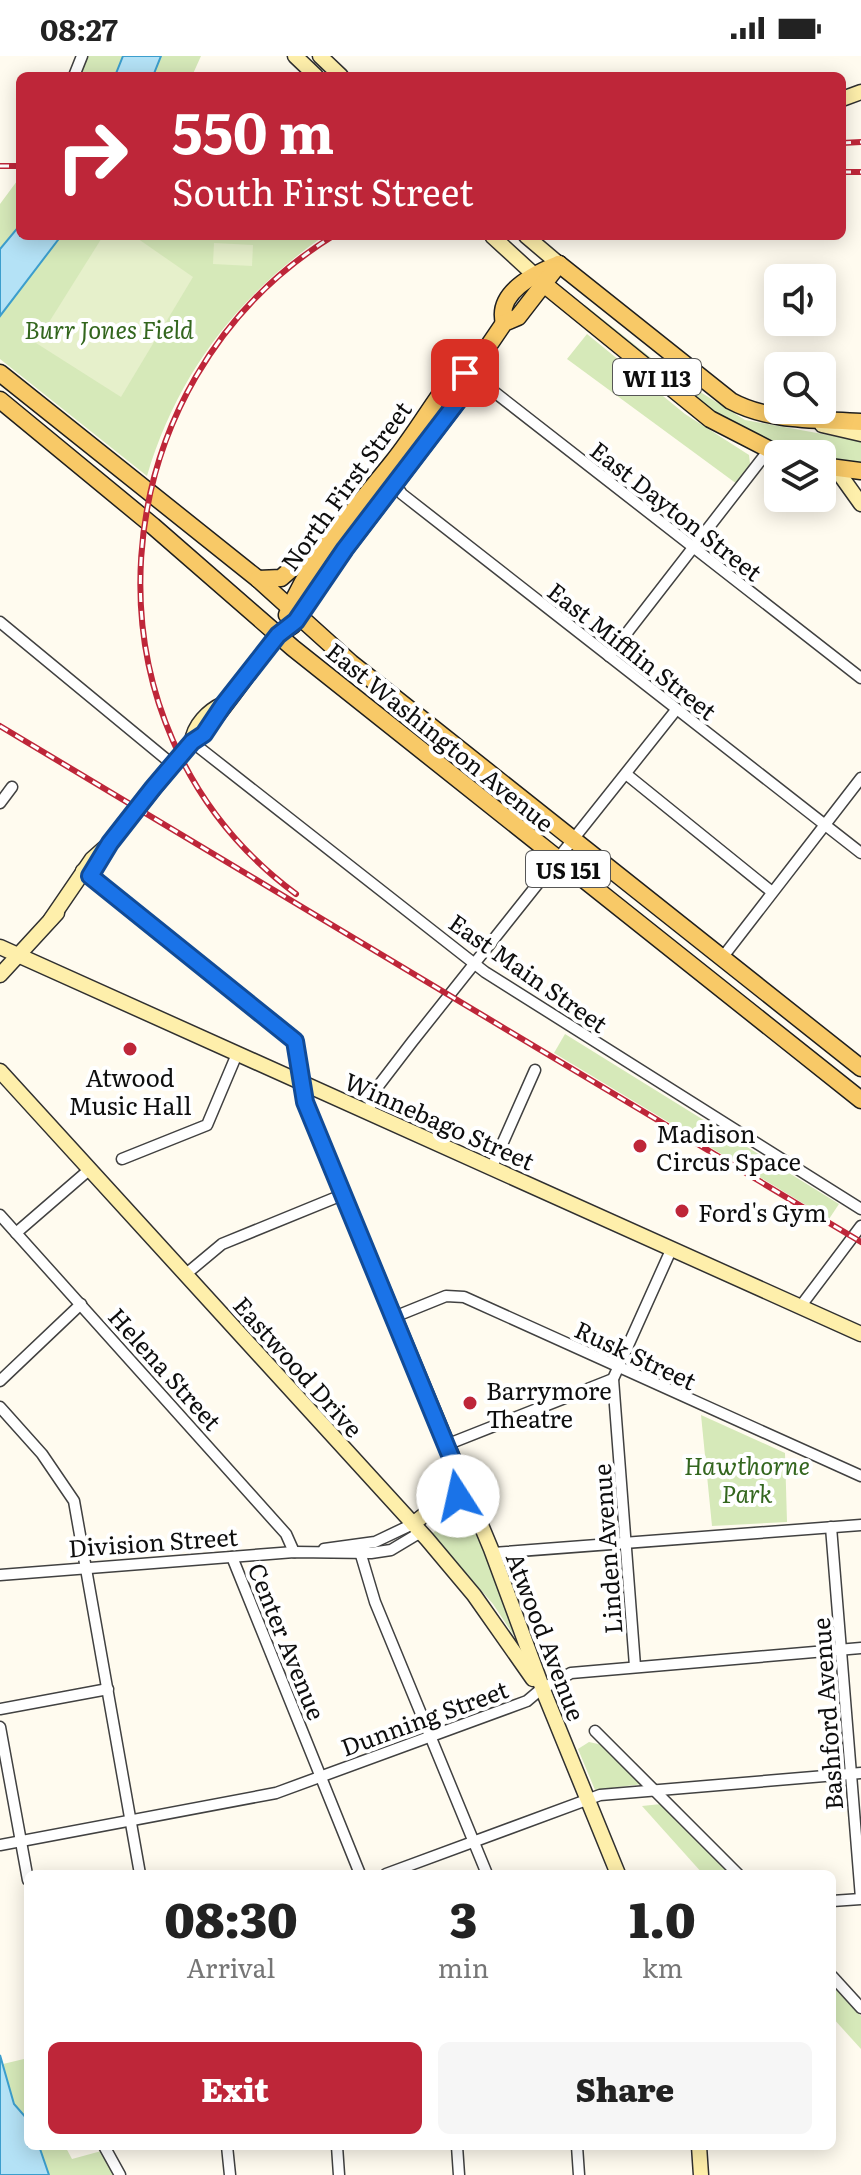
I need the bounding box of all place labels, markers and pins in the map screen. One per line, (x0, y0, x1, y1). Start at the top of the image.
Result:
pin (431, 339, 499, 407)
marker: Atwood Music Hall (121, 1040, 139, 1058)
place label: Atwood Music Hall (69, 1059, 191, 1122)
place label: Madison Circus Space (656, 1115, 801, 1178)
marker: Madison Circus Space (631, 1137, 649, 1155)
place label: Ford's Gym (698, 1194, 827, 1229)
marker: Ford's Gym (673, 1202, 691, 1220)
place label: Barrymore Theatre (486, 1372, 612, 1435)
marker: Barrymore Theatre (461, 1394, 479, 1412)

